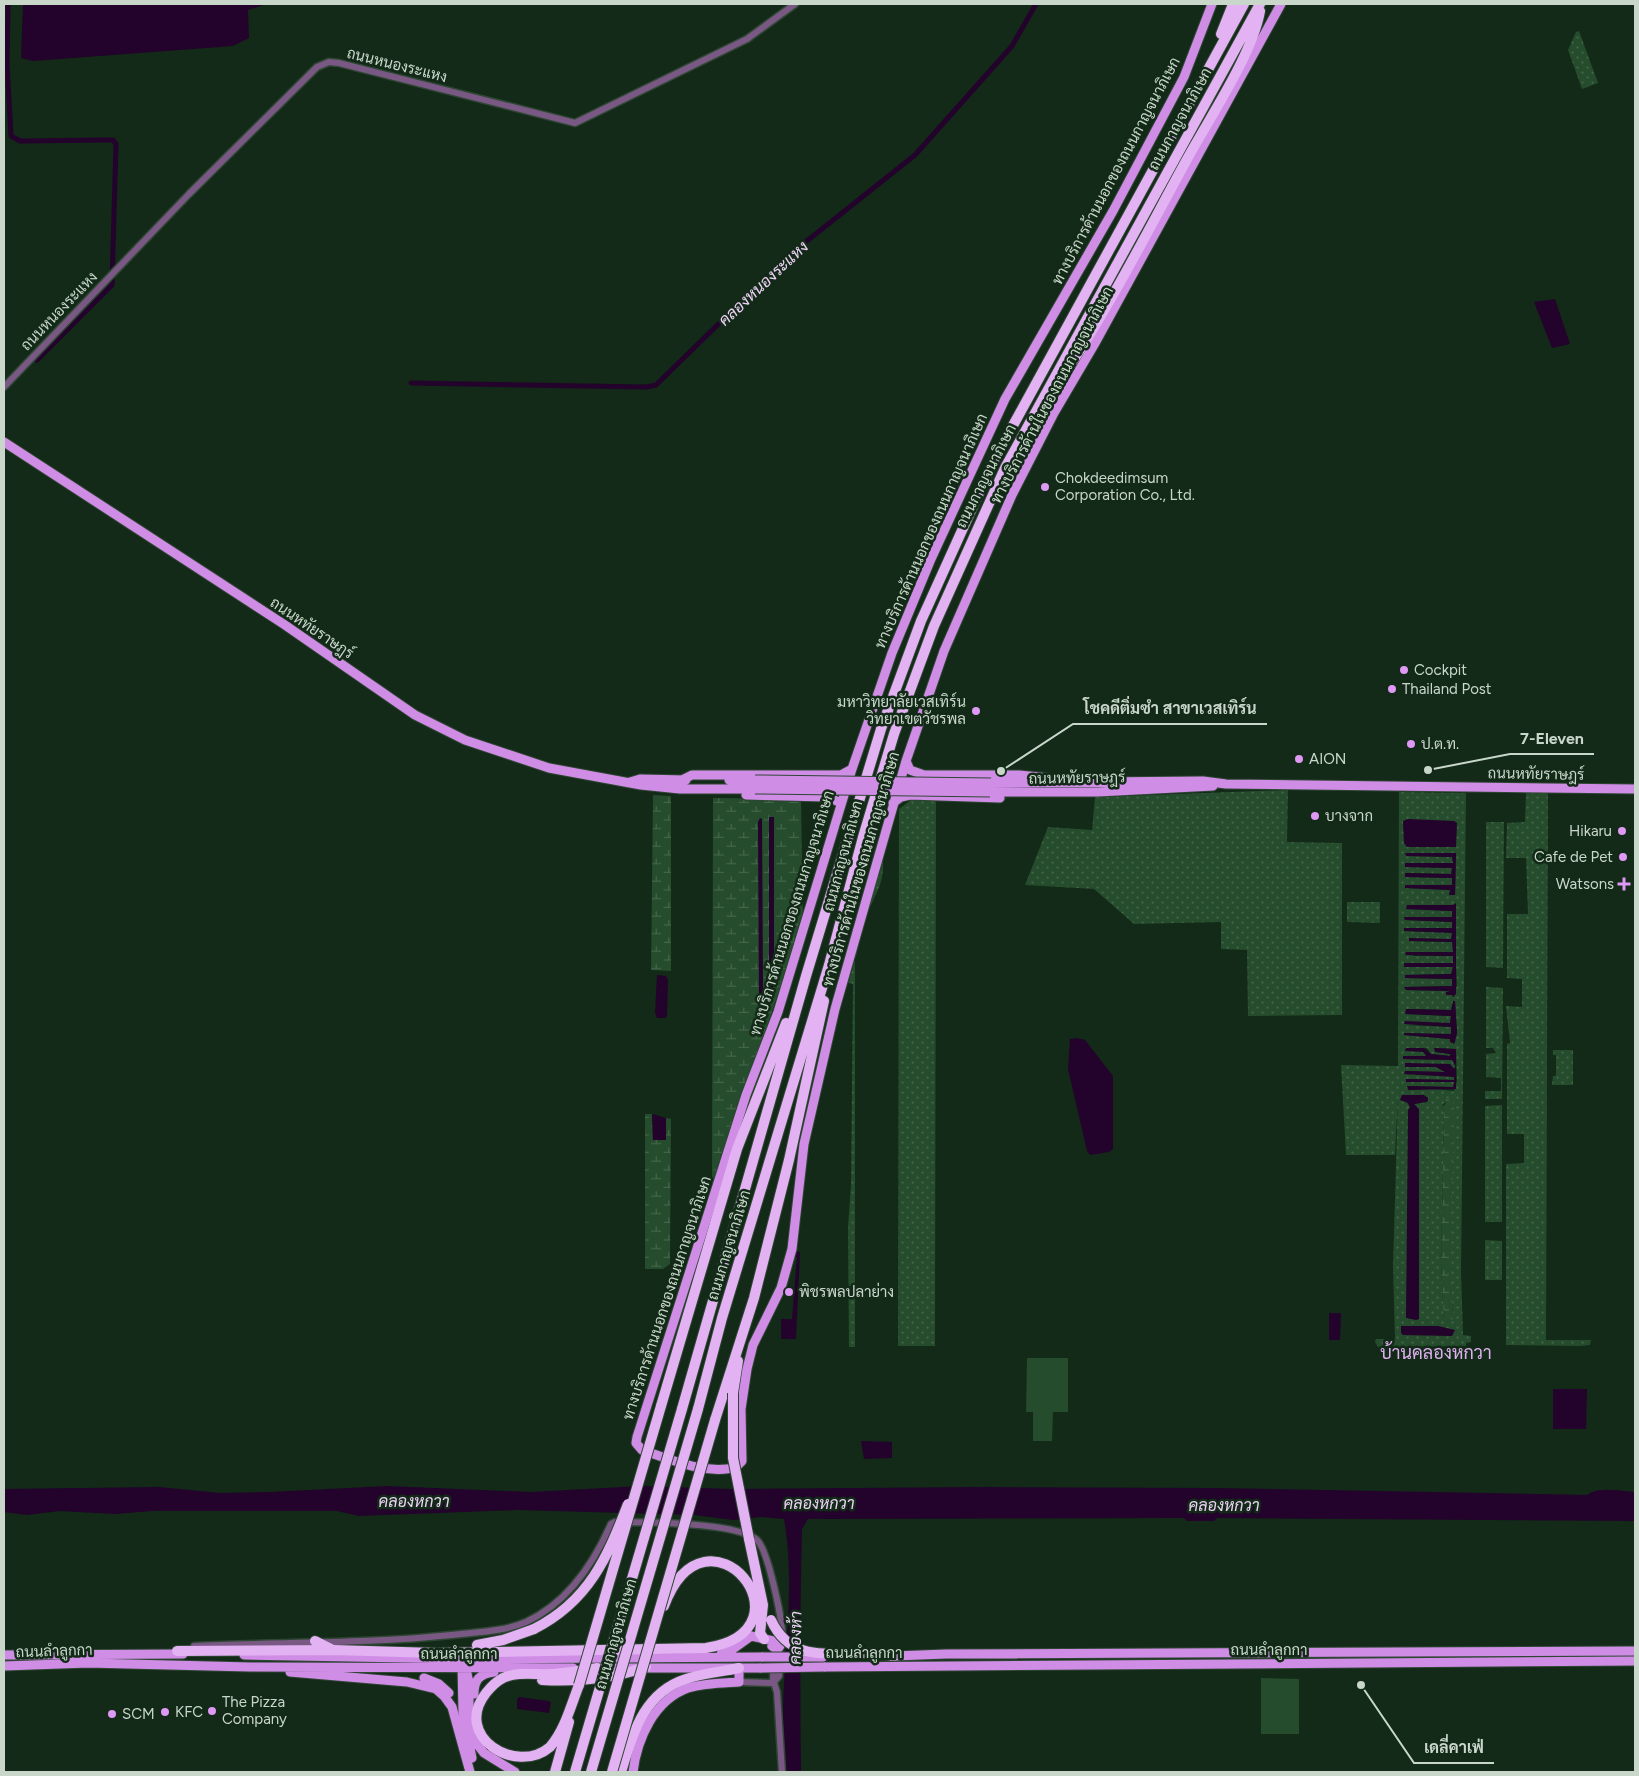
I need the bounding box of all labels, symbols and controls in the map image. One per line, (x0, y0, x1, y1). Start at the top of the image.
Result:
street label: ถนนหนองระแหง (345, 44, 449, 86)
street label: ทางบริการด้านนอกของถนนกาญจนาภิเษก (1047, 54, 1184, 288)
street label: ถนนกาญจนาภิเษก (1144, 65, 1216, 173)
water label: คลองหนองระแหง (715, 237, 812, 330)
street label: ถนนหนองระแหง (17, 268, 101, 354)
street label: ทางบริการด้านในของถนนกาญจนาภิเษก (987, 283, 1117, 507)
street label: ทางบริการด้านนอกของถนนกาญจนาภิเษก (870, 410, 991, 651)
street label: ถนนกาญจนาภิเษก (952, 421, 1020, 531)
place label: Chokdeedimsum Corporation Co., Ltd. (1055, 469, 1195, 504)
marker: Chokdeedimsum Corporation Co., Ltd. (1039, 481, 1051, 493)
street label: ถนนหทัยราษฎร์ (266, 593, 358, 663)
place label: Cockpit (1414, 661, 1467, 679)
marker: Cockpit (1398, 664, 1410, 676)
place label: Thailand Post (1402, 680, 1492, 698)
marker: Thailand Post (1386, 683, 1398, 695)
place label: มหาวิทยาลัยเวสเทิร์น วิทยาเขตวัชรพล (837, 692, 966, 728)
callout: โชคดีติ่มซำ สาขาเวสเทิร์น (1073, 693, 1267, 724)
text: โชคดีติ่มซำ สาขาเวสเทิร์น (1082, 695, 1257, 718)
marker: มหาวิทยาลัยเวสเทิร์น วิทยาเขตวัชรพล (970, 705, 982, 717)
callout: 7-Eleven (1510, 723, 1594, 754)
text: 7-Eleven (1520, 729, 1584, 748)
place label: ป.ต.ท. (1421, 735, 1459, 753)
marker: ป.ต.ท. (1405, 738, 1417, 750)
street label: ทางบริการด้านในของถนนกาญจนาภิเษก (818, 749, 903, 989)
place label: AION (1309, 750, 1346, 768)
marker: AION (1293, 753, 1305, 765)
street label: ถนนหทัยราษฎร์ (1487, 763, 1585, 785)
street label: ถนนหทัยราษฎร์ (1028, 767, 1126, 789)
street label: ทางบริการด้านนอกของถนนกาญจนาภิเษก (745, 788, 838, 1038)
street label: ถนนกาญจนาภิเษก (820, 799, 866, 913)
place label: บางจาก (1325, 807, 1373, 825)
marker: บางจาก (1309, 810, 1321, 822)
place label: Hikaru (1569, 822, 1612, 840)
marker: Hikaru (1616, 825, 1628, 837)
place label: Cafe de Pet (1534, 848, 1613, 866)
marker: Cafe de Pet (1617, 851, 1629, 863)
place label: Watsons (1556, 875, 1614, 893)
marker: Watsons (1618, 878, 1630, 890)
street label: ทางบริการด้านนอกของถนนกาญจนาภิเษก (618, 1173, 715, 1422)
street label: ถนนกาญจนาภิเษก (704, 1188, 754, 1302)
place label: พิชรพลปลาย่าง (799, 1282, 894, 1301)
marker: พิชรพลปลาย่าง (783, 1286, 795, 1298)
district label: บ้านคลองหกวา (1380, 1341, 1492, 1364)
water label: คลองหกวา (379, 1492, 450, 1511)
water label: คลองหกวา (784, 1494, 855, 1513)
water label: คลองหกวา (1189, 1496, 1260, 1515)
street label: ถนนกาญจนาภิเษก (592, 1577, 640, 1691)
water label: คลองห้า (784, 1611, 805, 1665)
street label: ถนนลำลูกกา (15, 1641, 93, 1662)
street label: ถนนลำลูกกา (1230, 1641, 1308, 1660)
street label: ถนนลำลูกกา (825, 1644, 903, 1663)
street label: ถนนลำลูกกา (420, 1645, 498, 1664)
place label: The Pizza Company (222, 1693, 287, 1728)
place label: KFC (175, 1703, 203, 1721)
place label: SCM (122, 1705, 155, 1723)
marker: The Pizza Company (206, 1705, 218, 1717)
marker: KFC (159, 1706, 171, 1718)
marker: SCM (106, 1708, 118, 1720)
callout: เดลี่คาเฟ่ (1414, 1732, 1494, 1763)
text: เดลี่คาเฟ่ (1424, 1733, 1484, 1757)

